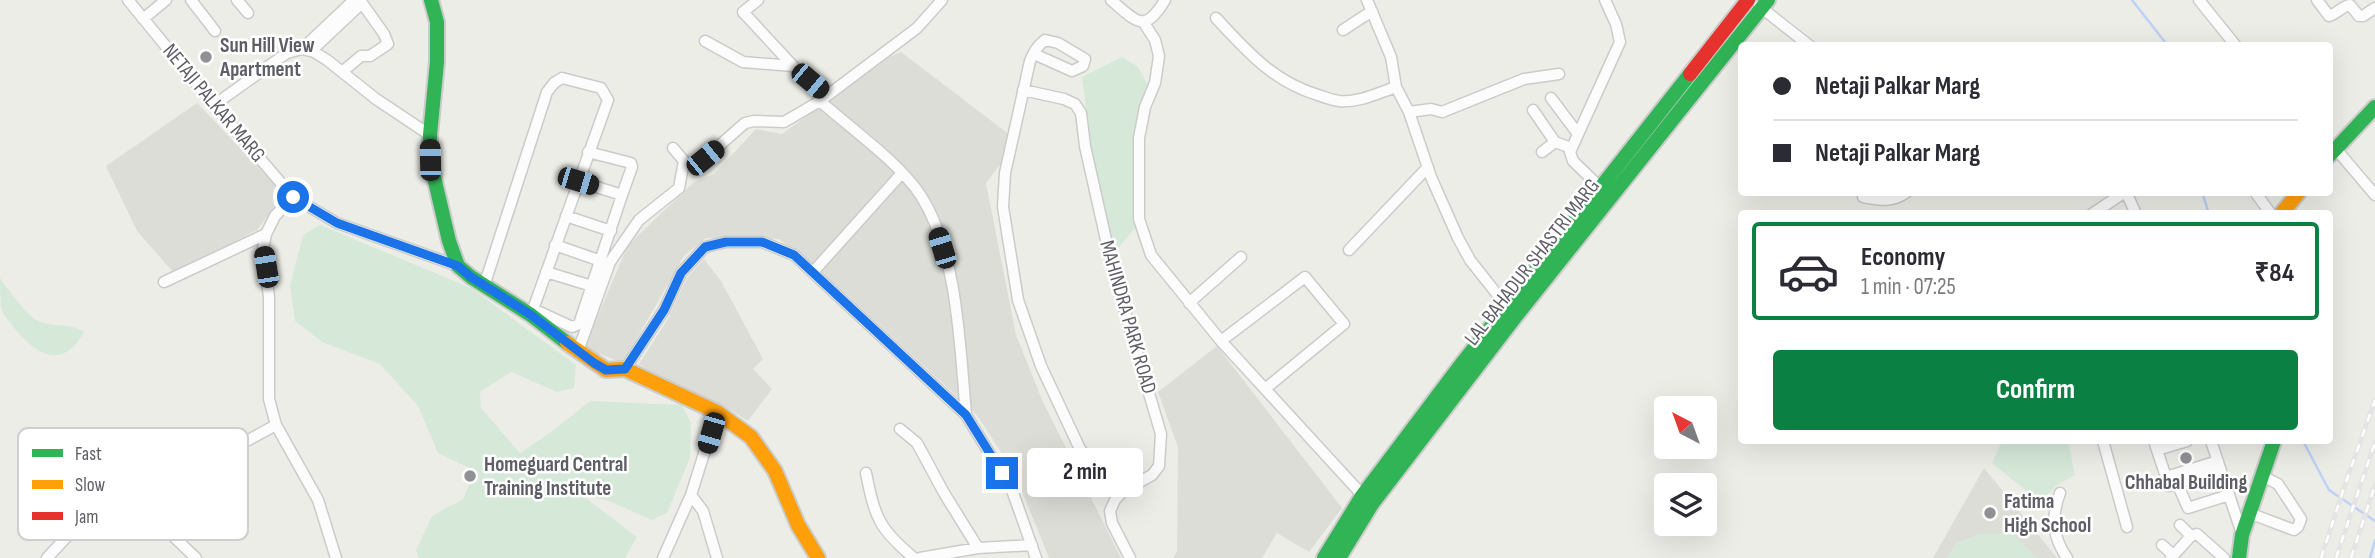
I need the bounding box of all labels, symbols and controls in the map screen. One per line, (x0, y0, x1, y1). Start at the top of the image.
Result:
place label: Sun Hill View Apartment (219, 33, 315, 82)
street label: NETAJI PALKAR MARG (157, 39, 271, 167)
marker: Sun Hill View Apartment (198, 49, 214, 65)
car (788, 59, 833, 103)
text: Netaji Palkar Marg (1815, 71, 1980, 102)
car (683, 137, 728, 179)
text: Netaji Palkar Marg (1815, 138, 1980, 169)
car (420, 139, 441, 181)
car (555, 165, 602, 197)
street label: LAL BAHADUR SHASTRI MARG (1459, 174, 1605, 350)
route start (277, 181, 309, 213)
car (926, 225, 959, 271)
street label: MAHINDRA PARK ROAD (1094, 237, 1162, 397)
icon: car (1777, 240, 1840, 303)
text: Economy (1861, 242, 1945, 273)
car (253, 245, 280, 289)
text: ₹84 (2254, 258, 2294, 289)
text: 1 min · 07:25 (1861, 273, 1956, 301)
button: Confirm (1773, 350, 2298, 430)
north arrow (1654, 396, 1717, 458)
map controls (1654, 396, 1717, 536)
car (696, 410, 727, 456)
legend (18, 428, 248, 540)
text: Fast (75, 443, 102, 466)
callout: 2 min (1026, 448, 1142, 498)
marker: Chhabal Building (2178, 450, 2194, 466)
place label: Homeguard Central Training Institute (484, 452, 628, 501)
route end (986, 457, 1018, 489)
text: 2 min (1063, 458, 1107, 486)
marker: Homeguard Central Training Institute (462, 468, 478, 484)
place label: Chhabal Building (2125, 470, 2247, 495)
button: layers (1654, 473, 1717, 536)
text: Slow (75, 474, 105, 497)
place label: Fatima High School (2004, 489, 2091, 538)
marker: Fatima High School (1982, 505, 1998, 521)
text: Jam (74, 506, 98, 529)

